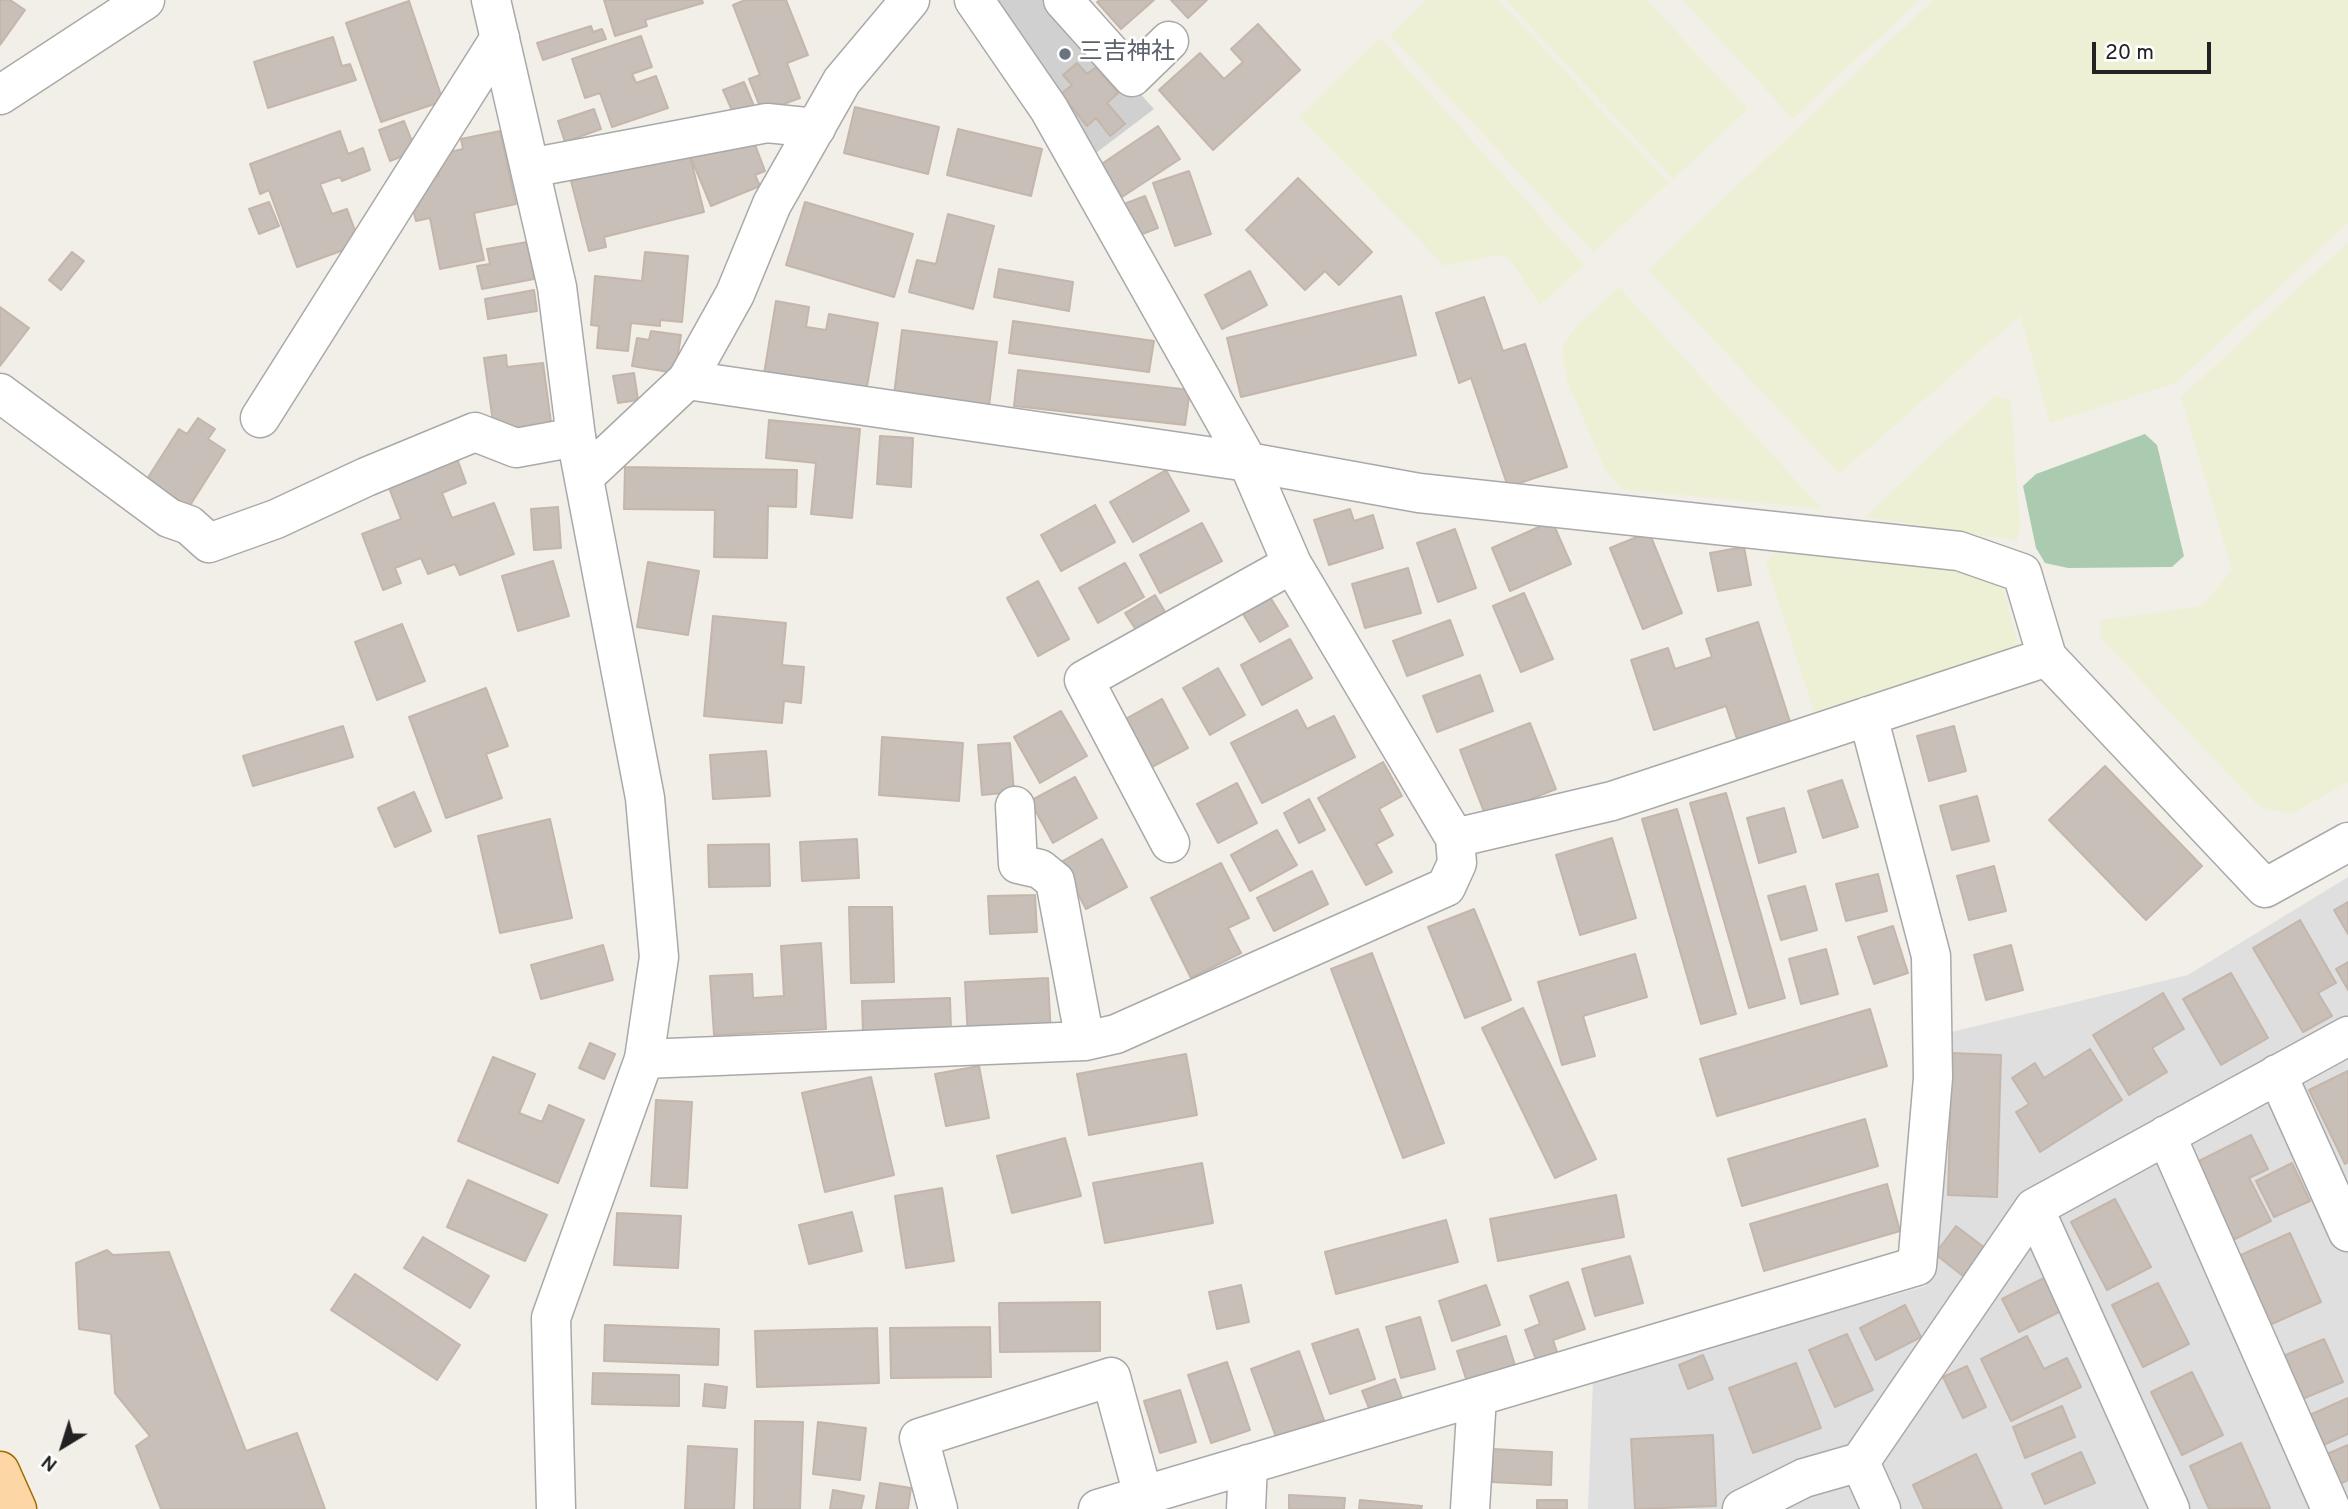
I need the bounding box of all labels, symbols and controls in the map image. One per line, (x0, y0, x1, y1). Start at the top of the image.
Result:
scale bar (2096, 28, 2215, 72)
place label: 三吉神社 (1079, 40, 1175, 68)
text: 20 m (2105, 40, 2154, 67)
marker: 三吉神社 (1057, 46, 1073, 62)
north arrow (28, 1411, 98, 1481)
text: N (37, 1449, 63, 1476)

